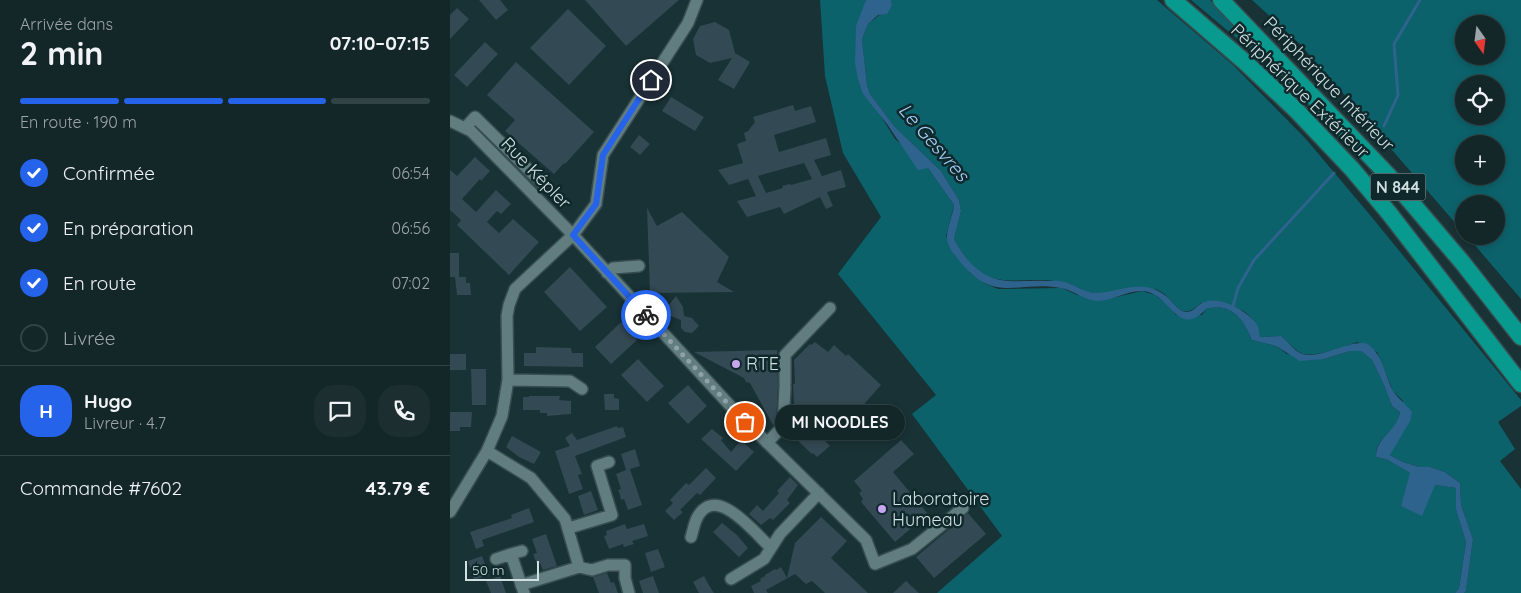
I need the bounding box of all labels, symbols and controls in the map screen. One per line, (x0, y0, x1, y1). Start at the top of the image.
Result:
street label: Périphérique Intérieur (1259, 11, 1400, 156)
text: Arrivée dans (20, 14, 113, 34)
north arrow (1455, 15, 1505, 65)
map controls (1455, 15, 1505, 245)
street label: Périphérique Extérieur (1226, 18, 1375, 163)
text: 07:10–07:15 (330, 31, 430, 55)
text: 2 min (20, 33, 103, 73)
pin (630, 59, 672, 101)
icon: home (637, 66, 665, 94)
button: locate (1455, 75, 1505, 125)
water label: Le Gesvres (894, 98, 975, 187)
text: En route · 190 m (20, 112, 137, 132)
street label: Rue Képler (496, 132, 576, 213)
button: + (1455, 135, 1505, 185)
icon: check (20, 159, 48, 187)
text: Confirmée (63, 161, 155, 185)
text: 06:54 (392, 163, 430, 183)
road number: N 844 (1370, 173, 1426, 200)
button: − (1455, 195, 1505, 245)
icon: check (20, 214, 48, 242)
text: En préparation (63, 216, 194, 240)
text: 06:56 (392, 218, 430, 238)
icon: check (20, 269, 48, 297)
text: En route (63, 271, 136, 295)
text: 07:02 (392, 273, 430, 293)
courier (621, 290, 671, 340)
icon: bike (632, 301, 660, 329)
text: Livrée (63, 326, 116, 350)
place label: RTE (746, 352, 779, 375)
marker: RTE (730, 358, 742, 370)
button: chat (314, 385, 366, 437)
button: phone (378, 385, 430, 437)
text: Hugo (84, 389, 132, 413)
text: H (39, 399, 53, 423)
pin (724, 401, 766, 443)
callout: MI NOODLES (775, 404, 905, 440)
icon: bag (731, 408, 759, 436)
text: MI NOODLES (791, 412, 889, 432)
text: Livreur · 4.7 (84, 413, 166, 433)
text: Commande #7602 (20, 476, 182, 500)
text: 43.79 € (365, 476, 430, 500)
place label: Laboratoire Humeau (892, 487, 989, 531)
marker: Laboratoire Humeau (876, 503, 888, 515)
scale bar (465, 558, 539, 581)
text: 50 m (472, 561, 505, 579)

